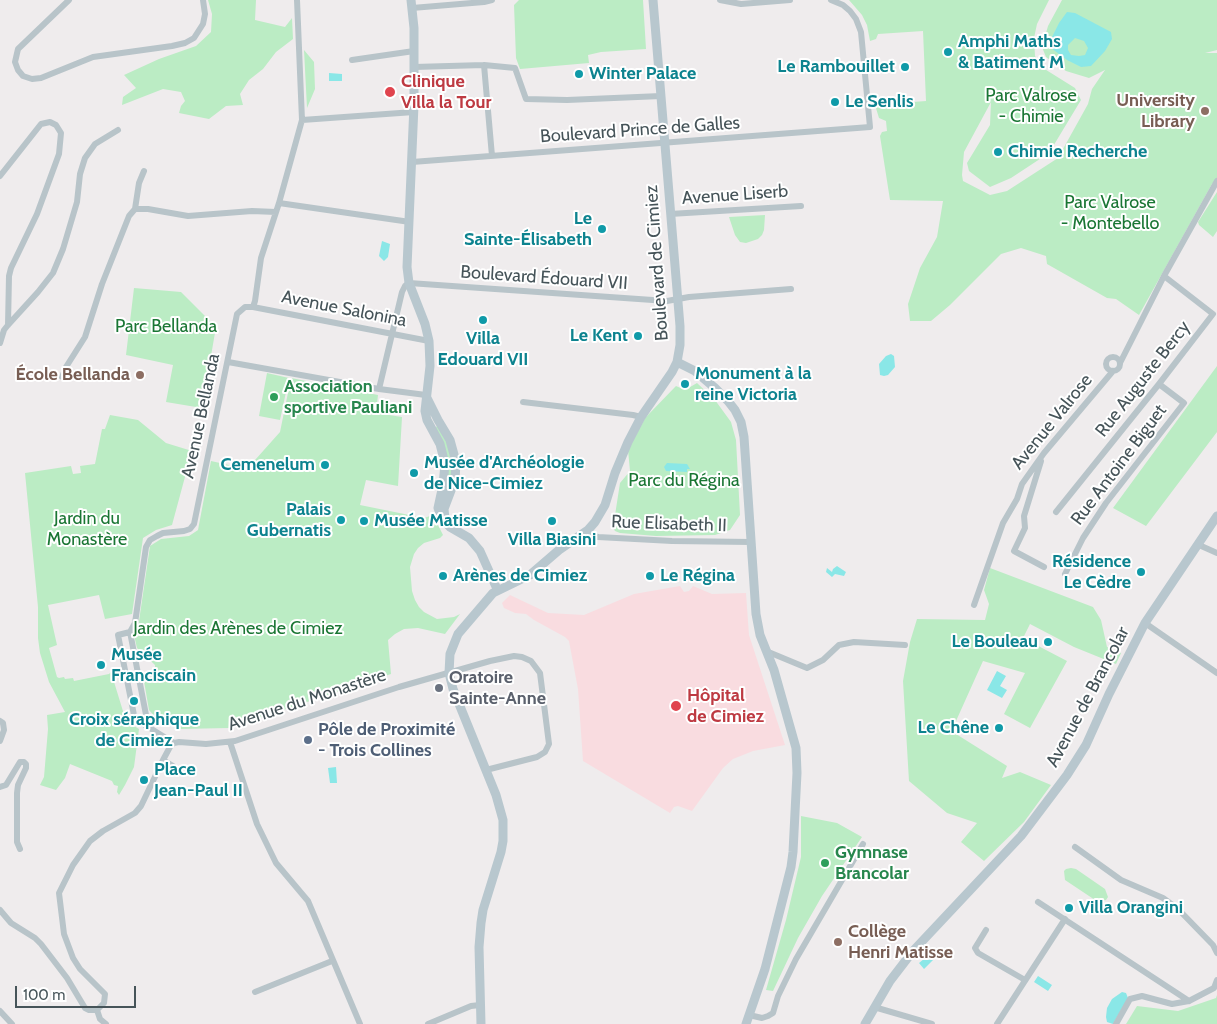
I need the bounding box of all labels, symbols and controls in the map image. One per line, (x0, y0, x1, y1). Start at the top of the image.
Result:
place label: Amphi Maths & Batiment M (958, 31, 1064, 74)
marker: Amphi Maths & Batiment M (942, 46, 954, 58)
place label: Le Rambouillet (777, 56, 895, 78)
marker: Le Rambouillet (899, 61, 911, 73)
place label: Winter Palace (589, 63, 696, 85)
marker: Winter Palace (573, 68, 585, 80)
place label: Clinique Villa la Tour (401, 71, 491, 114)
marker: Clinique Villa la Tour (383, 85, 397, 99)
park label: Parc Valrose - Chimie (985, 85, 1077, 128)
place label: University Library (1116, 90, 1195, 132)
place label: Le Senlis (845, 91, 914, 113)
marker: Le Senlis (829, 96, 841, 108)
marker: University Library (1199, 105, 1211, 117)
street label: Boulevard Prince de Galles (539, 112, 741, 148)
place label: Chimie Recherche (1008, 141, 1147, 163)
marker: Chimie Recherche (992, 146, 1004, 158)
street label: Avenue Liserb (681, 181, 789, 209)
street label: Boulevard de Cimiez (641, 184, 673, 342)
park label: Parc Valrose - Montebello (1061, 192, 1159, 234)
place label: Le Sainte-Élisabeth (464, 208, 592, 250)
marker: Le Sainte-Élisabeth (596, 223, 608, 235)
street label: Boulevard Édouard VII (460, 261, 628, 295)
street label: Avenue Salonina (280, 286, 408, 332)
marker: Villa Edouard VII (477, 314, 489, 326)
park label: Parc Bellanda (115, 316, 217, 338)
street label: Rue Auguste Bercy (1091, 317, 1195, 441)
place label: Le Kent (570, 325, 628, 347)
place label: Villa Edouard VII (438, 328, 528, 370)
marker: Le Kent (632, 330, 644, 342)
street label: Avenue Bellanda (177, 352, 225, 480)
place label: Monument à la reine Victoria (695, 363, 812, 406)
place label: École Bellanda (15, 364, 130, 386)
marker: École Bellanda (134, 369, 146, 381)
street label: Avenue Valrose (1007, 370, 1097, 474)
place label: Association sportive Pauliani (284, 376, 412, 418)
marker: Monument à la reine Victoria (679, 378, 691, 390)
marker: Association sportive Pauliani (268, 391, 280, 403)
street label: Rue Antoine Biguet (1067, 400, 1171, 530)
place label: Musée d'Archéologie de Nice-Cimiez (424, 452, 584, 494)
place label: Cemenelum (221, 454, 315, 476)
marker: Cemenelum (319, 459, 331, 471)
marker: Musée d'Archéologie de Nice-Cimiez (408, 467, 420, 479)
park label: Parc du Régina (628, 470, 740, 492)
place label: Palais Gubernatis (247, 499, 331, 542)
park label: Jardin du Monastère (47, 508, 127, 550)
place label: Musée Matisse (374, 510, 488, 532)
street label: Rue Elisabeth II (611, 511, 727, 537)
marker: Palais Gubernatis (335, 514, 347, 526)
marker: Musée Matisse (358, 515, 370, 527)
marker: Villa Biasini (546, 515, 558, 527)
place label: Villa Biasini (508, 529, 596, 551)
place label: Résidence Le Cèdre (1052, 551, 1131, 594)
place label: Arènes de Cimiez (453, 565, 587, 587)
place label: Le Régina (660, 565, 735, 587)
marker: Résidence Le Cèdre (1135, 566, 1147, 578)
marker: Arènes de Cimiez (437, 570, 449, 582)
marker: Le Régina (644, 570, 656, 582)
park label: Jardin des Arènes de Cimiez (133, 618, 343, 640)
street label: Avenue de Brancolar (1042, 623, 1134, 771)
place label: Le Bouleau (952, 631, 1038, 653)
marker: Le Bouleau (1042, 636, 1054, 648)
place label: Musée Franciscain (111, 644, 196, 686)
marker: Musée Franciscain (95, 659, 107, 671)
street label: Avenue du Monastère (225, 664, 389, 736)
place label: Oratoire Sainte-Anne (449, 667, 546, 710)
marker: Oratoire Sainte-Anne (433, 682, 445, 694)
place label: Hôpital de Cimiez (687, 685, 764, 728)
marker: Croix séraphique de Cimiez (128, 695, 140, 707)
marker: Hôpital de Cimiez (669, 699, 683, 713)
place label: Croix séraphique de Cimiez (69, 709, 199, 752)
place label: Le Chêne (917, 717, 989, 739)
place label: Pôle de Proximité - Trois Collines (318, 719, 455, 762)
marker: Le Chêne (993, 722, 1005, 734)
marker: Pôle de Proximité - Trois Collines (302, 734, 314, 746)
place label: Place Jean-Paul II (154, 759, 243, 802)
marker: Place Jean-Paul II (138, 774, 150, 786)
place label: Gymnase Brancolar (835, 842, 909, 884)
marker: Gymnase Brancolar (819, 857, 831, 869)
place label: Villa Orangini (1079, 897, 1183, 919)
marker: Villa Orangini (1063, 902, 1075, 914)
place label: Collège Henri Matisse (848, 921, 953, 964)
marker: Collège Henri Matisse (832, 936, 844, 948)
scale bar (18, 976, 139, 1008)
text: 100 m (23, 986, 65, 1004)

